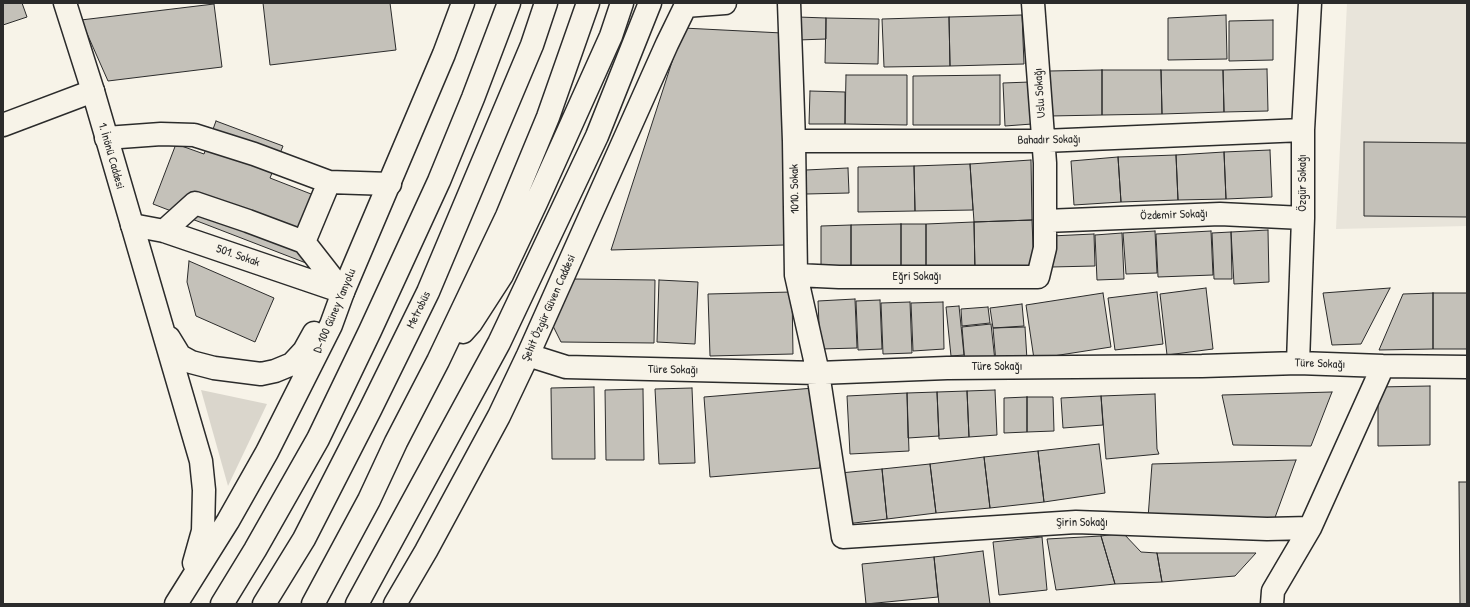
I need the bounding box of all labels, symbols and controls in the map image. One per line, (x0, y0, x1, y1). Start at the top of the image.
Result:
street label: Uslu Sokağı (1031, 68, 1049, 118)
street label: 1. İnönü Caddesi (95, 121, 127, 191)
street label: Bahadır Sokağı (1017, 132, 1081, 148)
street label: Özgür Sokağı (1296, 154, 1310, 212)
street label: 1010. Sokak (787, 164, 803, 214)
street label: Özdemir Sokağı (1140, 207, 1208, 223)
street label: 501. Sokak (214, 242, 262, 270)
street label: Şehit Özgür Güven Caddesi (519, 252, 579, 364)
street label: D-100 Güney Yanyolu (311, 267, 359, 355)
street label: Eğri Sokağı (893, 270, 941, 284)
street label: Metrobüs (404, 289, 434, 331)
street label: Türe Sokağı (1294, 356, 1346, 372)
street label: Türe Sokağı (972, 360, 1022, 374)
street label: Türe Sokağı (648, 362, 698, 378)
street label: Şirin Sokağı (1056, 516, 1108, 530)

